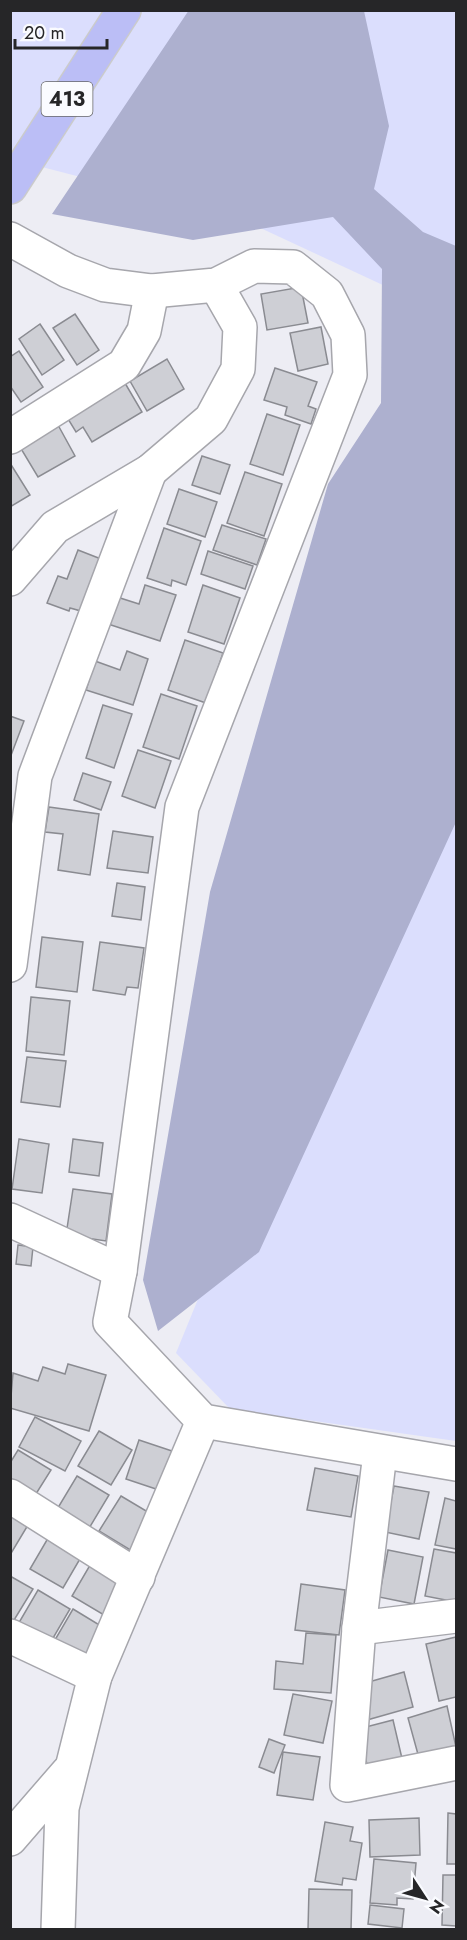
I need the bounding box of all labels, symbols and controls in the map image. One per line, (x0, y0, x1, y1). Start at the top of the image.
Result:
scale bar (15, 12, 106, 50)
text: 20 m (24, 20, 64, 46)
road number: 413 (42, 82, 92, 116)
north arrow (395, 1868, 455, 1928)
text: N (424, 1895, 450, 1918)

